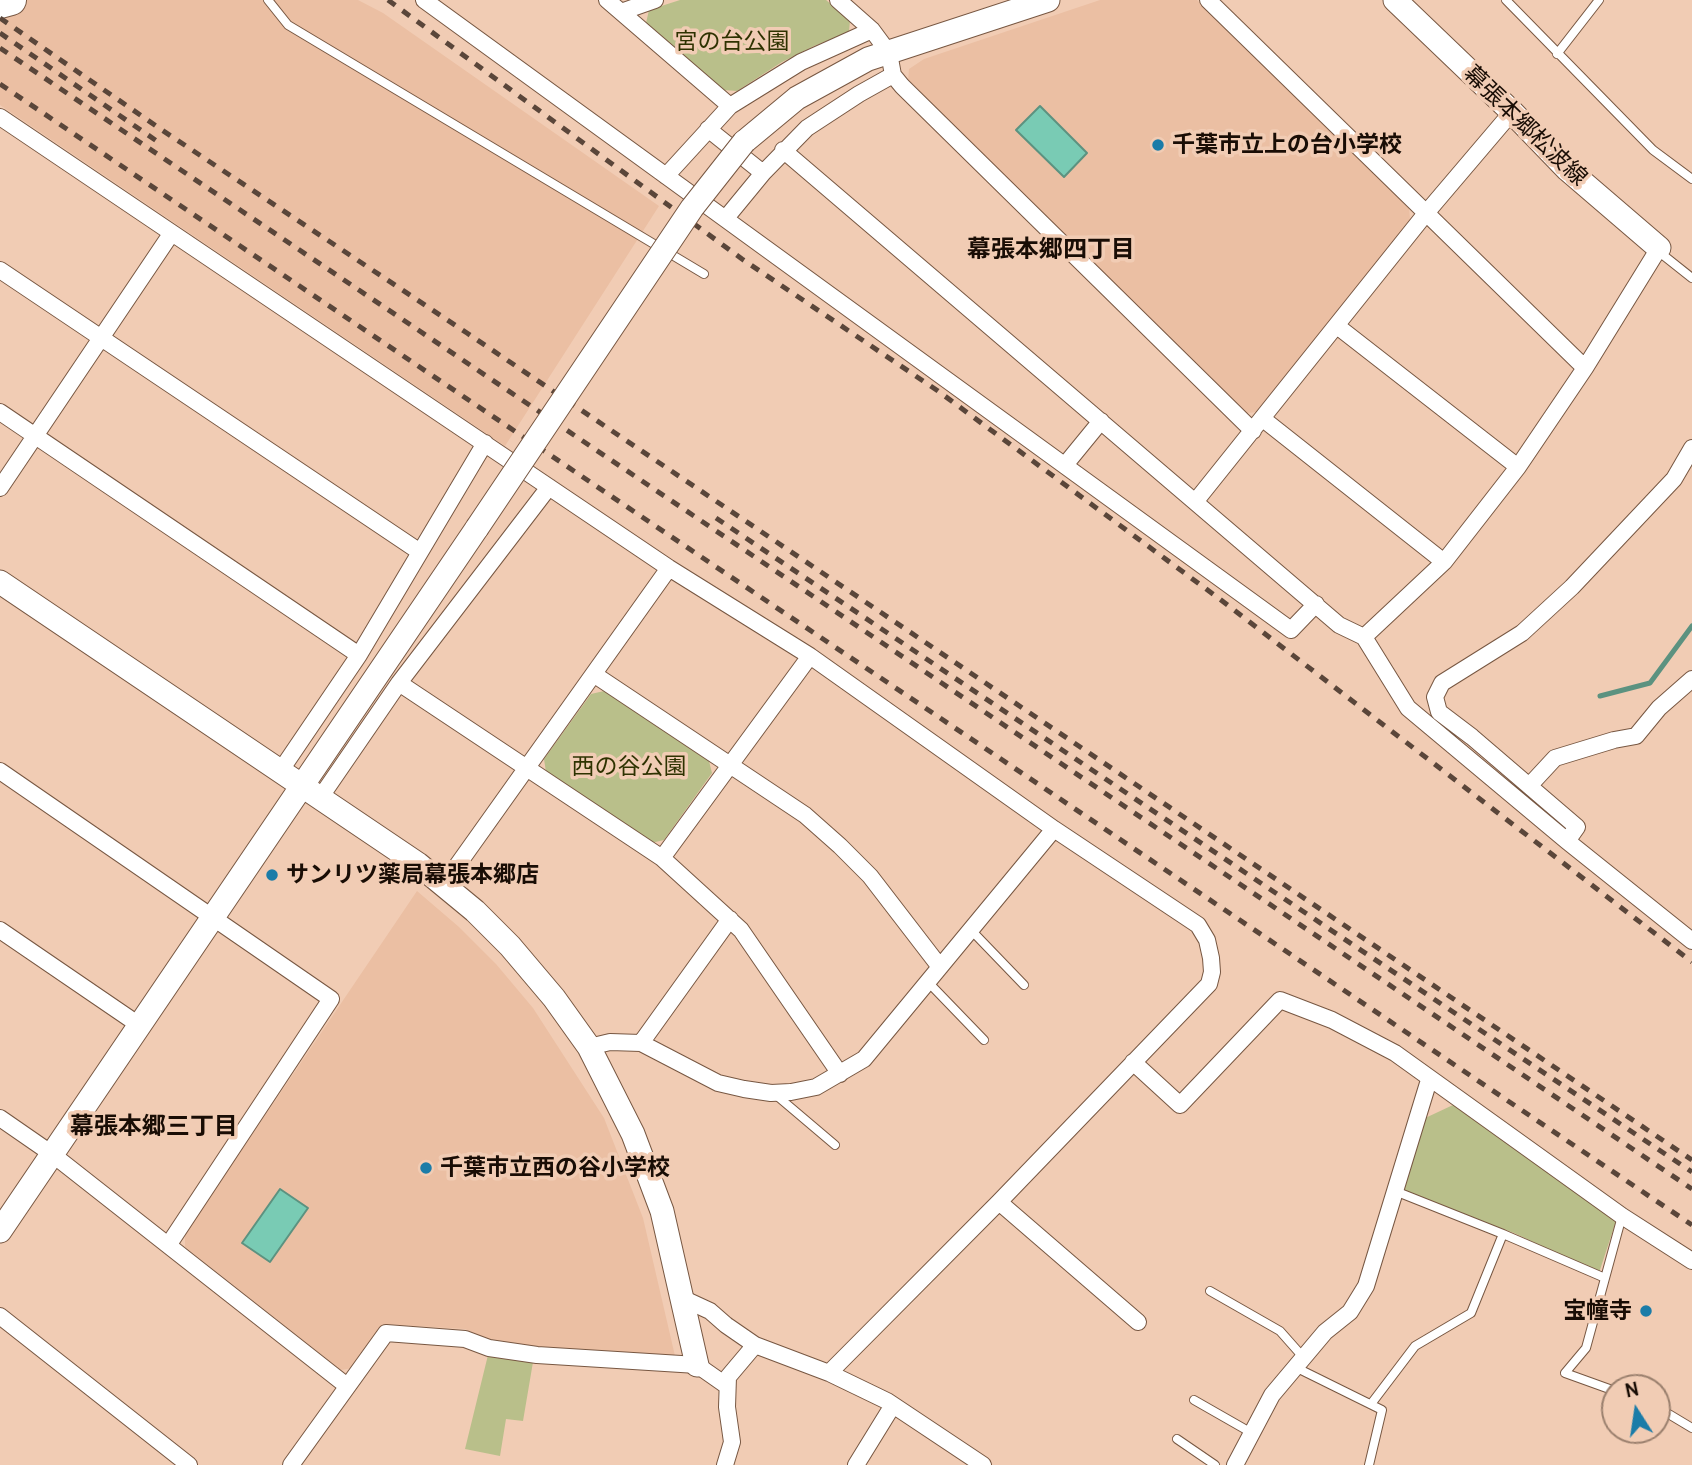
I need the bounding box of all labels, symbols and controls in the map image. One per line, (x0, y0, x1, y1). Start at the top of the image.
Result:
park label: 宮の台公園 (675, 28, 789, 56)
street label: 幕張本郷松波線 (1458, 60, 1592, 192)
place label: 千葉市立上の台小学校 (1172, 131, 1402, 159)
marker: 千葉市立上の台小学校 (1150, 137, 1166, 153)
district label: 幕張本郷四丁目 (967, 236, 1135, 264)
park label: 西の谷公園 (572, 753, 686, 781)
place label: サンリツ薬局幕張本郷店 (286, 861, 539, 889)
marker: サンリツ薬局幕張本郷店 (264, 867, 280, 883)
district label: 幕張本郷三丁目 (70, 1113, 238, 1141)
place label: 千葉市立西の谷小学校 (440, 1154, 670, 1182)
marker: 千葉市立西の谷小学校 (418, 1160, 434, 1176)
place label: 宝幢寺 (1563, 1297, 1632, 1325)
marker: 宝幢寺 (1638, 1303, 1654, 1319)
north arrow (1601, 1374, 1671, 1444)
text: N (1623, 1377, 1641, 1403)

